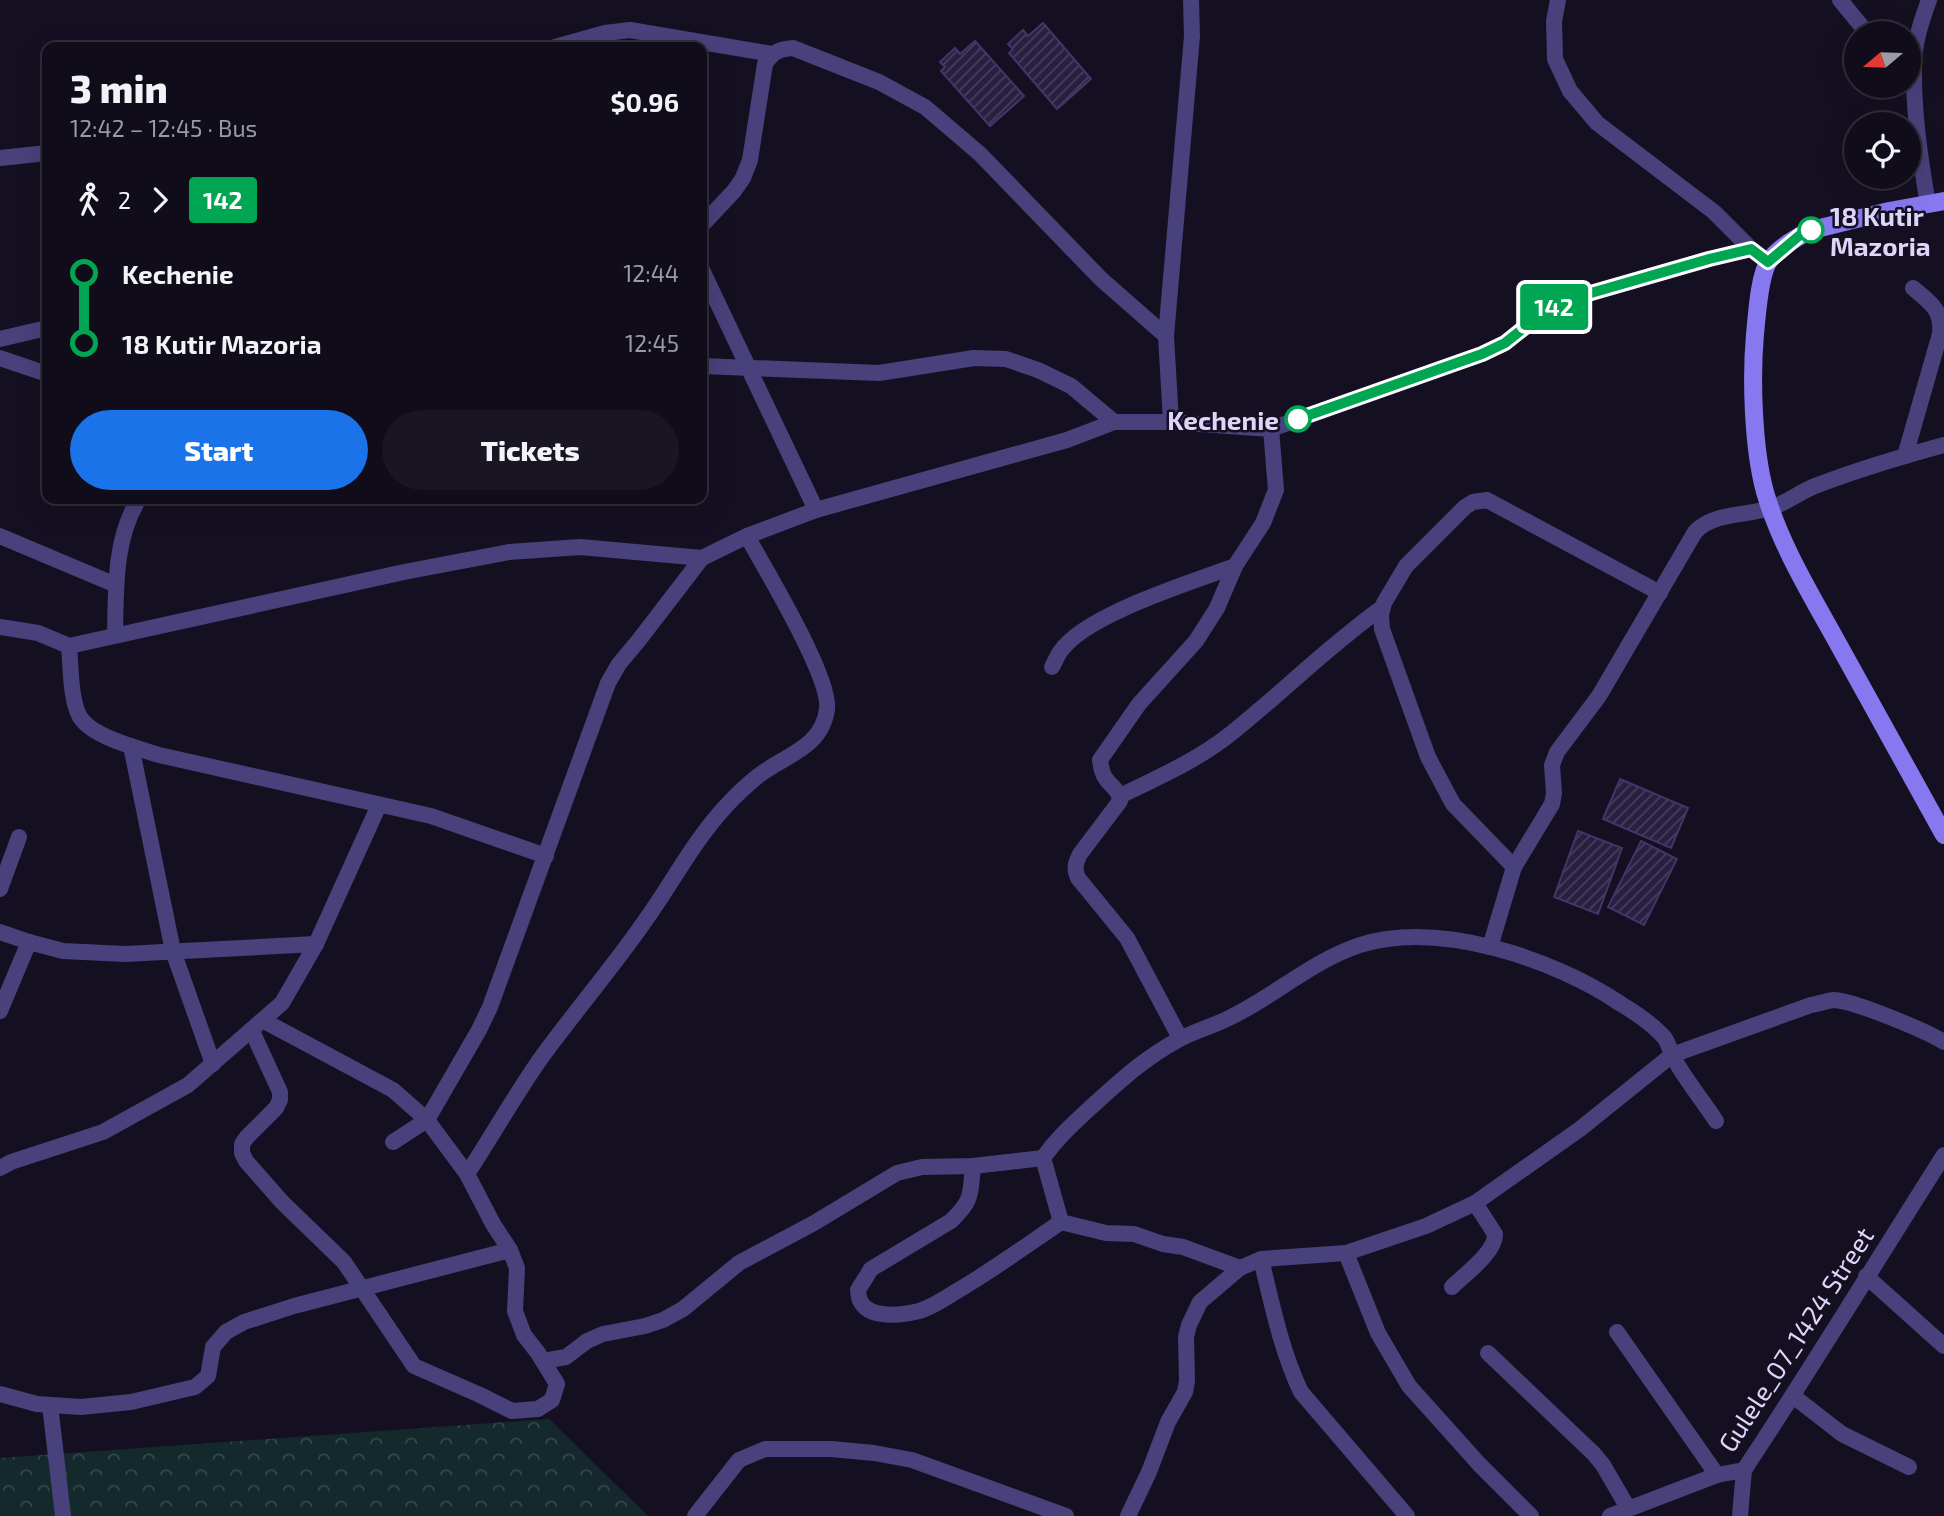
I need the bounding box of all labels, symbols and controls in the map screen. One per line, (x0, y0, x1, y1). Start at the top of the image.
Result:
north arrow (1844, 21, 1922, 98)
map controls (1844, 21, 1921, 189)
text: 3 min (70, 65, 168, 111)
text: $0.96 (610, 86, 679, 117)
button: locate (1844, 112, 1921, 189)
text: 12:42 – 12:45 · Bus (70, 114, 257, 142)
icon: walk (70, 181, 108, 219)
icon: forward (141, 181, 179, 219)
text: 142 (203, 185, 243, 214)
text: 2 (118, 186, 131, 214)
place label: 18 Kutir Mazoria (1830, 200, 1931, 261)
marker: 18 Kutir Mazoria (1798, 217, 1824, 243)
text: Kechenie (122, 258, 234, 289)
text: 12:44 (623, 259, 679, 287)
line badge: 142 (1514, 284, 1594, 330)
text: 142 (1534, 292, 1574, 321)
text: 18 Kutir Mazoria (122, 328, 322, 359)
text: 12:45 (625, 329, 679, 357)
place label: Kechenie (1167, 404, 1279, 435)
marker: Kechenie (1285, 406, 1311, 432)
button: Start (70, 410, 368, 490)
button: Tickets (382, 410, 679, 490)
street label: Gulele_07_1424 Street (1711, 1221, 1879, 1457)

